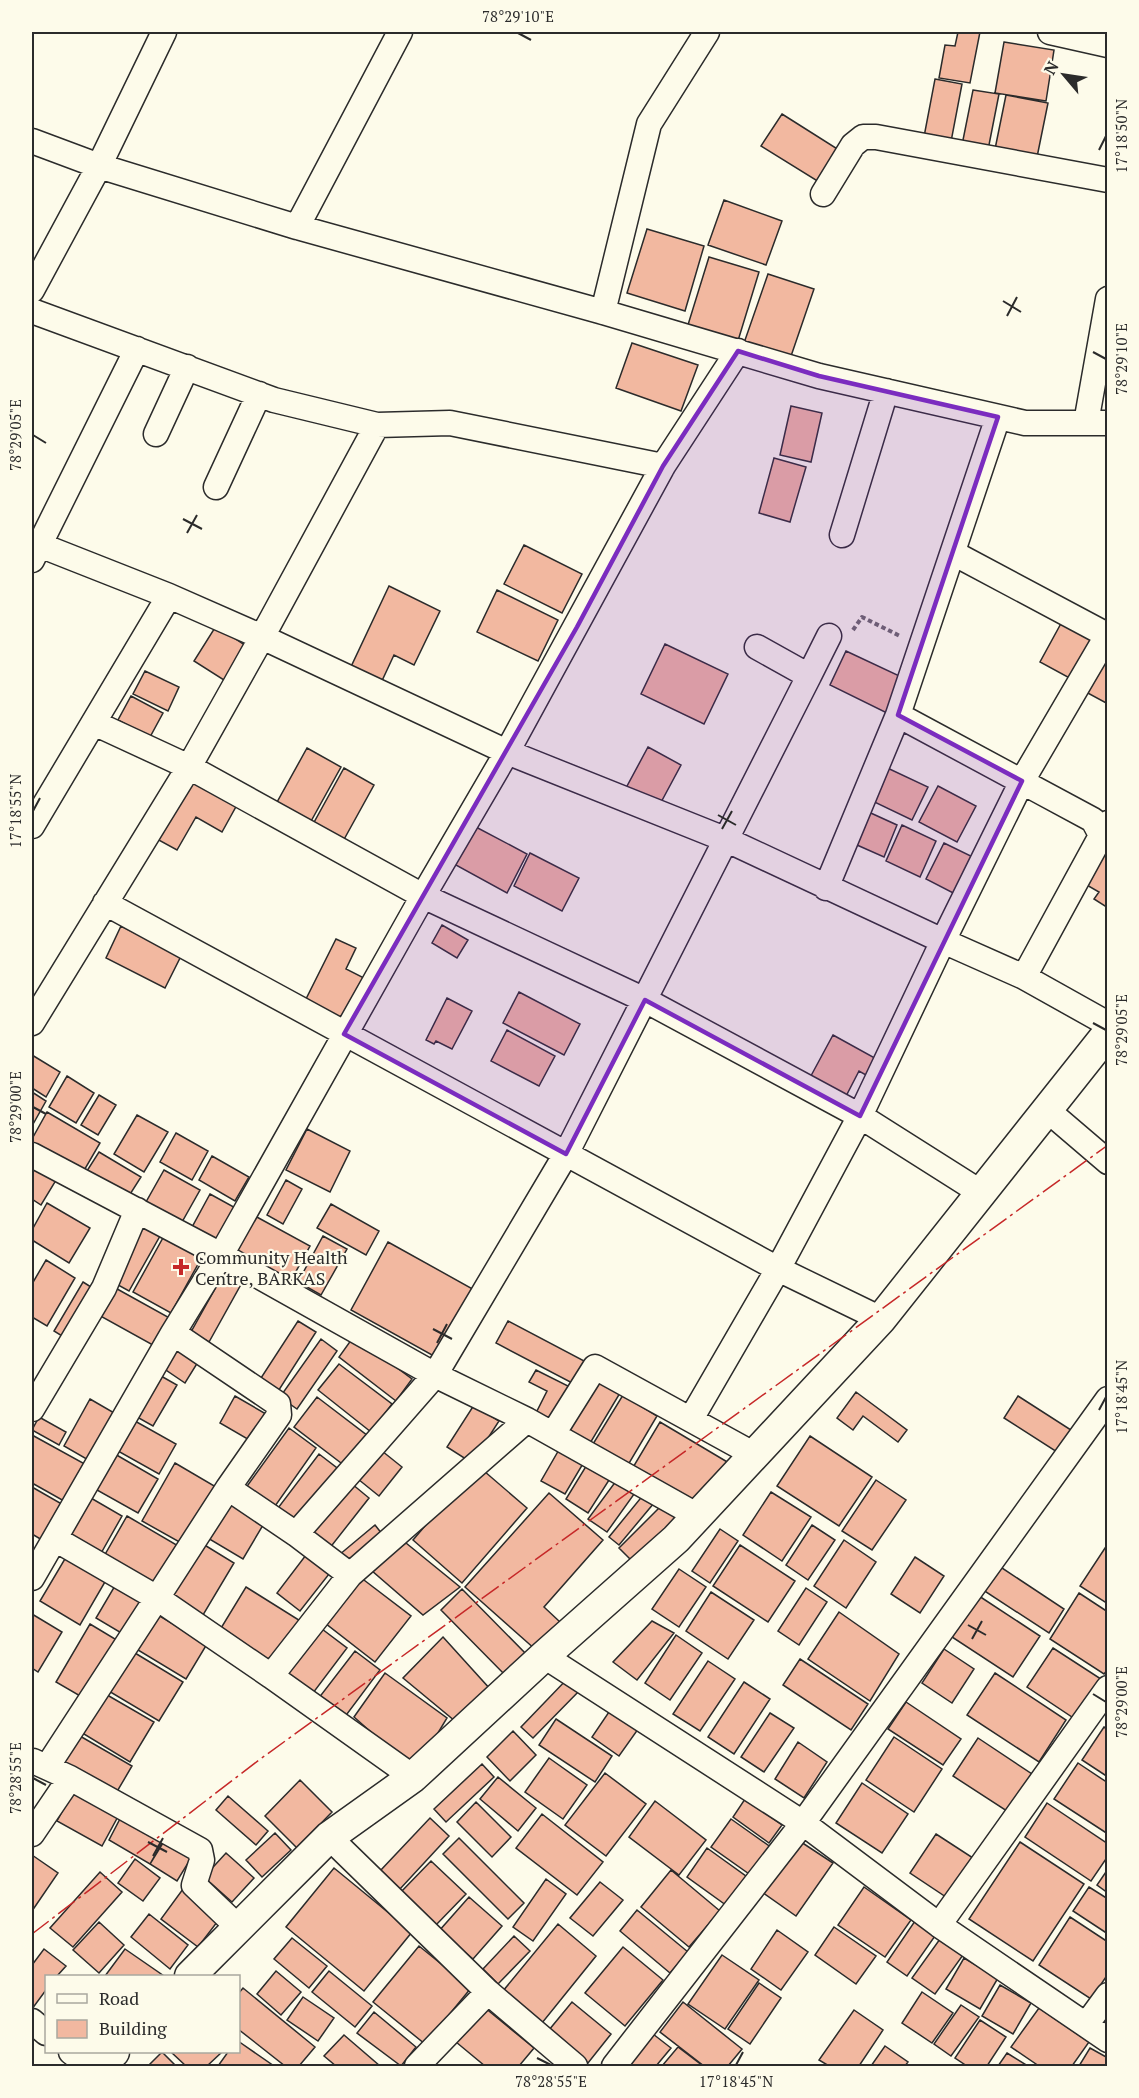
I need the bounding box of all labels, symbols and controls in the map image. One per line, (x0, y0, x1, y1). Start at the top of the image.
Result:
text: 78°29'10"E (482, 6, 554, 26)
north arrow (1034, 45, 1094, 105)
text: N (1038, 57, 1063, 78)
text: 17°18'50"N (1111, 99, 1131, 173)
text: 78°29'10"E (1111, 323, 1131, 395)
text: 78°29'05"E (5, 399, 25, 471)
text: 17°18'55"N (5, 774, 25, 848)
text: 78°29'05"E (1111, 994, 1131, 1066)
text: 78°29'00"E (5, 1071, 25, 1143)
place label: Community Health Centre, BARKAS (195, 1245, 348, 1290)
marker: Community Health Centre, BARKAS (172, 1258, 190, 1276)
text: 17°18'45"N (1111, 1360, 1131, 1434)
text: 78°29'00"E (1111, 1666, 1131, 1738)
text: 78°28'55"E (5, 1742, 25, 1814)
legend (45, 1975, 240, 2053)
text: Road (99, 1986, 139, 2010)
text: Building (99, 2016, 167, 2040)
text: 78°28'55"E (515, 2071, 587, 2091)
text: 17°18'45"N (699, 2071, 773, 2091)

